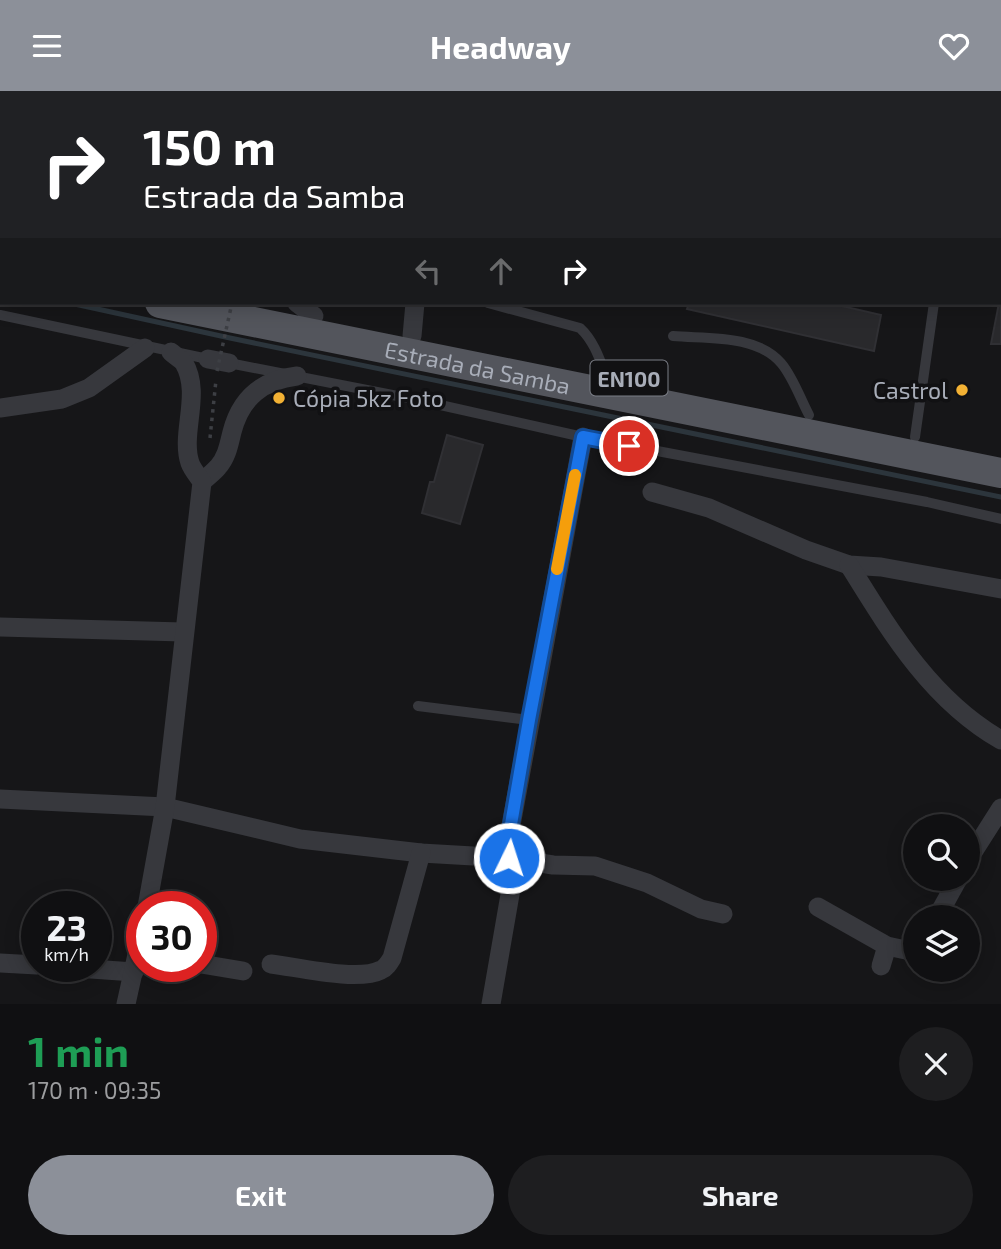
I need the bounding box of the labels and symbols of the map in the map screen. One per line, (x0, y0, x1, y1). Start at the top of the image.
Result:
street label: Estrada da Samba (382, 335, 573, 400)
road number: EN100 (590, 361, 668, 395)
place label: Castrol (873, 376, 948, 404)
marker: Castrol (954, 382, 970, 398)
place label: Cópia 5kz Foto (293, 384, 444, 412)
marker: Cópia 5kz Foto (271, 390, 287, 406)
pin (599, 416, 659, 476)
position arrow (472, 821, 546, 895)
speed limit sign: 30 (126, 891, 217, 982)

